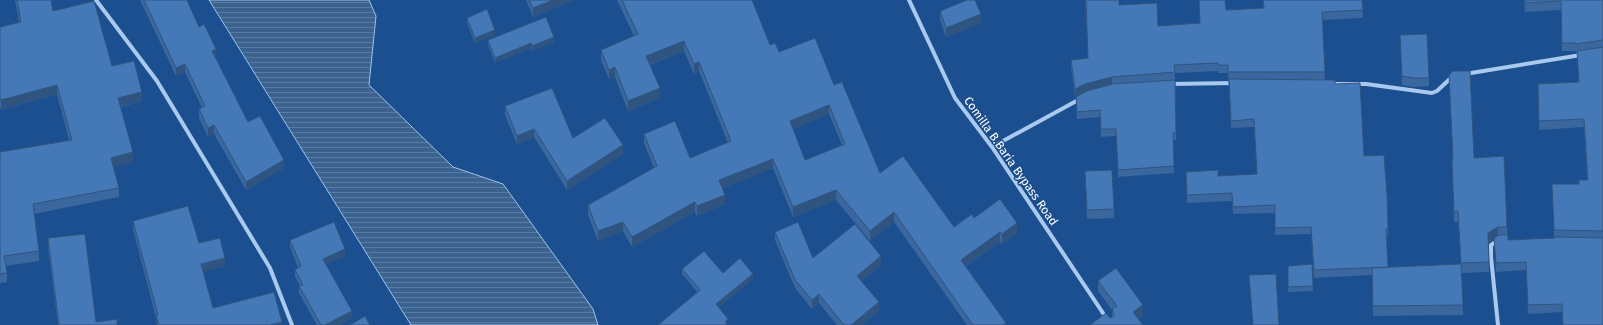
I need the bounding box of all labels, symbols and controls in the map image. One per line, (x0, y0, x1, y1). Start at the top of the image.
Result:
street label: Comilla B.Baria Bypass Road (961, 94, 1061, 228)

